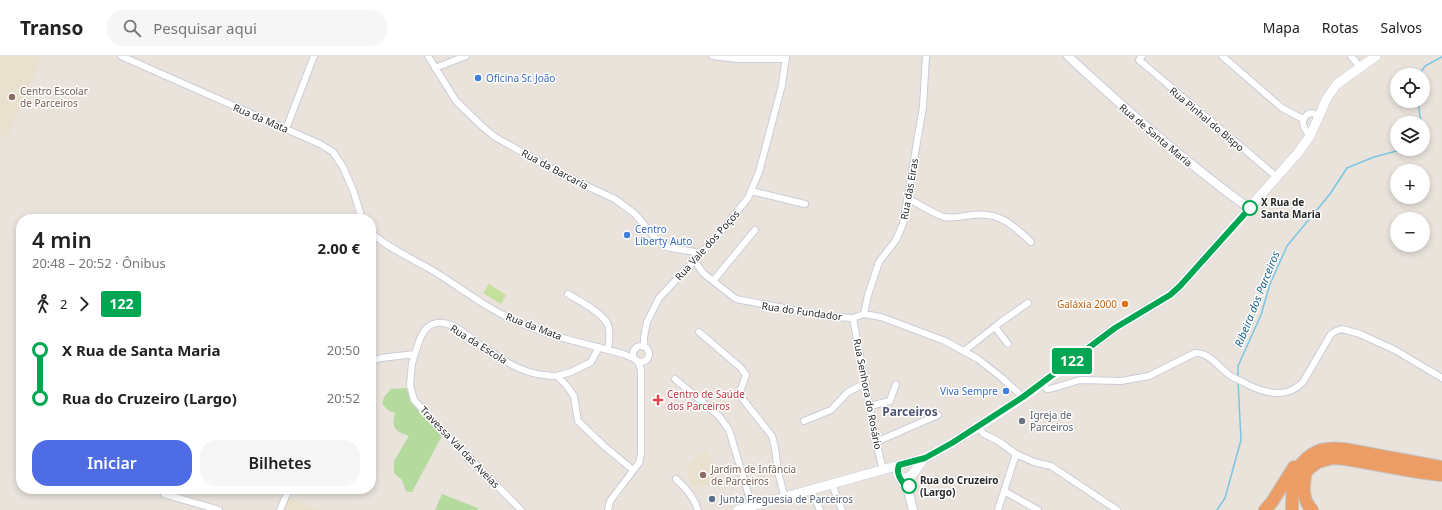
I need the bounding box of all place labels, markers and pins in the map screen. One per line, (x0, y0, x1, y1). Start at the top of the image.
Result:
place label: Oficina Sr. João (486, 71, 555, 85)
marker: Oficina Sr. João (473, 73, 483, 83)
place label: Centro Escolar de Parceiros (20, 84, 88, 110)
marker: Centro Escolar de Parceiros (7, 92, 17, 102)
place label: X Rua de Santa Maria (1261, 195, 1321, 221)
marker: X Rua de Santa Maria (1242, 200, 1258, 216)
place label: Centro Liberty Auto (635, 222, 692, 248)
marker: Centro Liberty Auto (622, 230, 632, 240)
place label: Galáxia 2000 (1057, 297, 1117, 311)
marker: Galáxia 2000 (1120, 299, 1130, 309)
place label: Viva Sempre (940, 384, 998, 398)
marker: Viva Sempre (1001, 386, 1011, 396)
place label: Centro de Saúde dos Parceiros (667, 387, 745, 413)
marker: Centro de Saúde dos Parceiros (652, 394, 664, 406)
place label: Igreja de Parceiros (1030, 408, 1074, 434)
marker: Igreja de Parceiros (1017, 416, 1027, 426)
place label: Jardim de Infância de Parceiros (710, 462, 796, 488)
marker: Jardim de Infância de Parceiros (698, 470, 708, 480)
place label: Rua do Cruzeiro (Largo) (920, 473, 999, 499)
marker: Rua do Cruzeiro (Largo) (901, 478, 917, 494)
place label: Junta Freguesia de Parceiros (719, 492, 853, 506)
marker: Junta Freguesia de Parceiros (707, 494, 717, 504)

